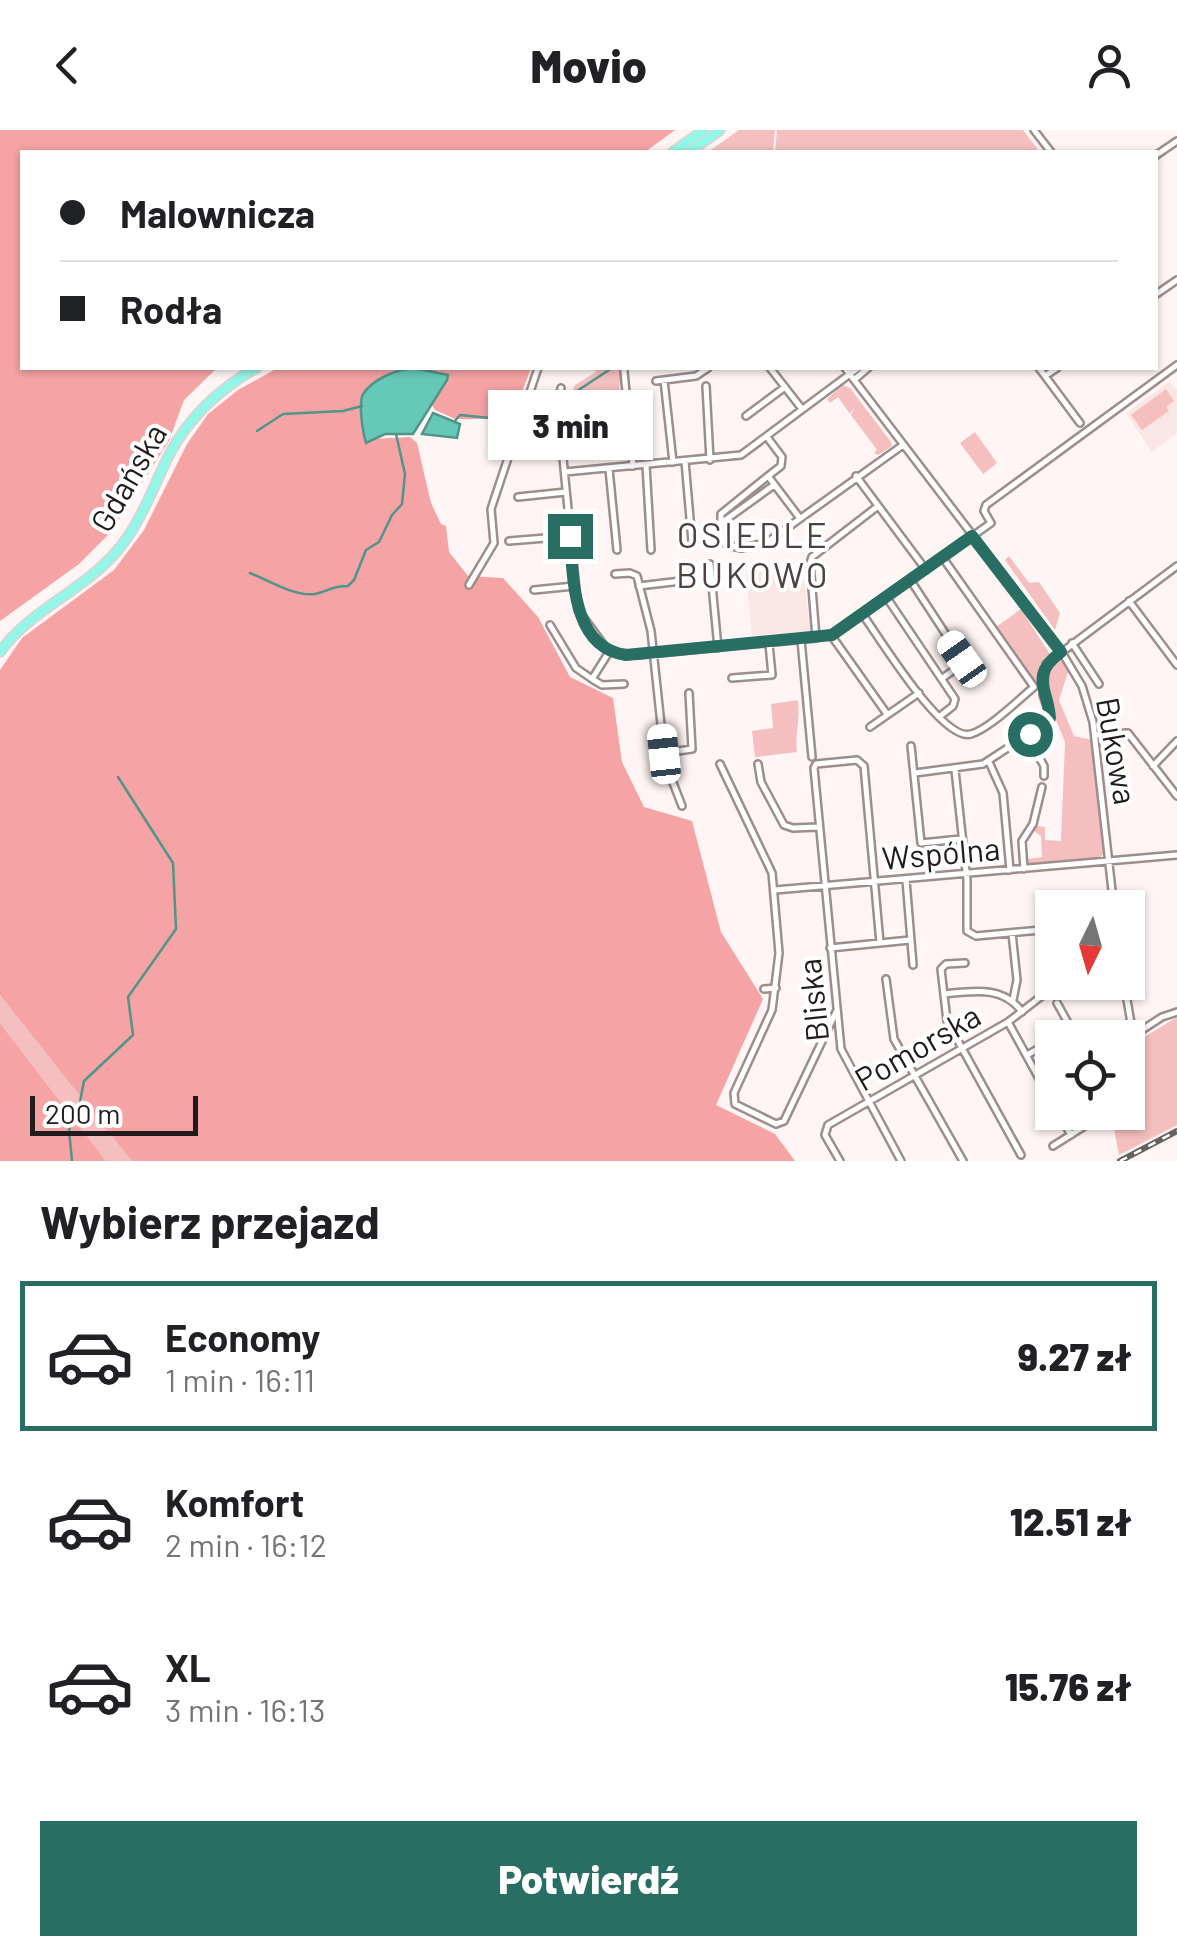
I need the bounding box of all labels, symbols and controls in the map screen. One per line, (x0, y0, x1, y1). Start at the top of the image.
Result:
icon: back (40, 38, 95, 93)
text: Movio (530, 38, 647, 92)
icon: person (1082, 38, 1137, 93)
text: Malownicza (120, 190, 315, 236)
text: Rodła (120, 286, 222, 332)
callout: 3 min (488, 391, 652, 461)
text: 3 min (532, 406, 609, 444)
street label: Gdańska (81, 416, 173, 538)
district label: OSIEDLE BUKOWO (676, 513, 830, 595)
route end (548, 514, 593, 559)
car (933, 626, 991, 692)
street label: Bukowa (1090, 694, 1146, 807)
route start (1008, 712, 1053, 757)
car (646, 723, 682, 785)
street label: Wspólna (880, 828, 1001, 876)
north arrow (1035, 890, 1145, 1000)
map controls (1035, 890, 1145, 1130)
street label: Bliska (789, 957, 835, 1044)
street label: Pomorska (848, 995, 986, 1097)
button: locate (1035, 1020, 1145, 1130)
scale bar (30, 1091, 198, 1136)
text: 200 m (45, 1096, 120, 1130)
text: Wybierz przejazd (40, 1194, 380, 1248)
icon: car (45, 1311, 135, 1401)
text: Economy (165, 1314, 320, 1360)
text: 9.27 zł (1018, 1333, 1132, 1379)
text: 1 min · 16:11 (165, 1360, 315, 1398)
icon: car (45, 1476, 135, 1566)
text: Komfort (165, 1479, 304, 1525)
text: 12.51 zł (1010, 1498, 1132, 1544)
text: 2 min · 16:12 (165, 1525, 327, 1563)
icon: car (45, 1641, 135, 1731)
text: XL (165, 1644, 211, 1690)
text: 15.76 zł (1005, 1663, 1132, 1709)
text: 3 min · 16:13 (165, 1690, 325, 1728)
button: Potwierdź (40, 1821, 1137, 1936)

